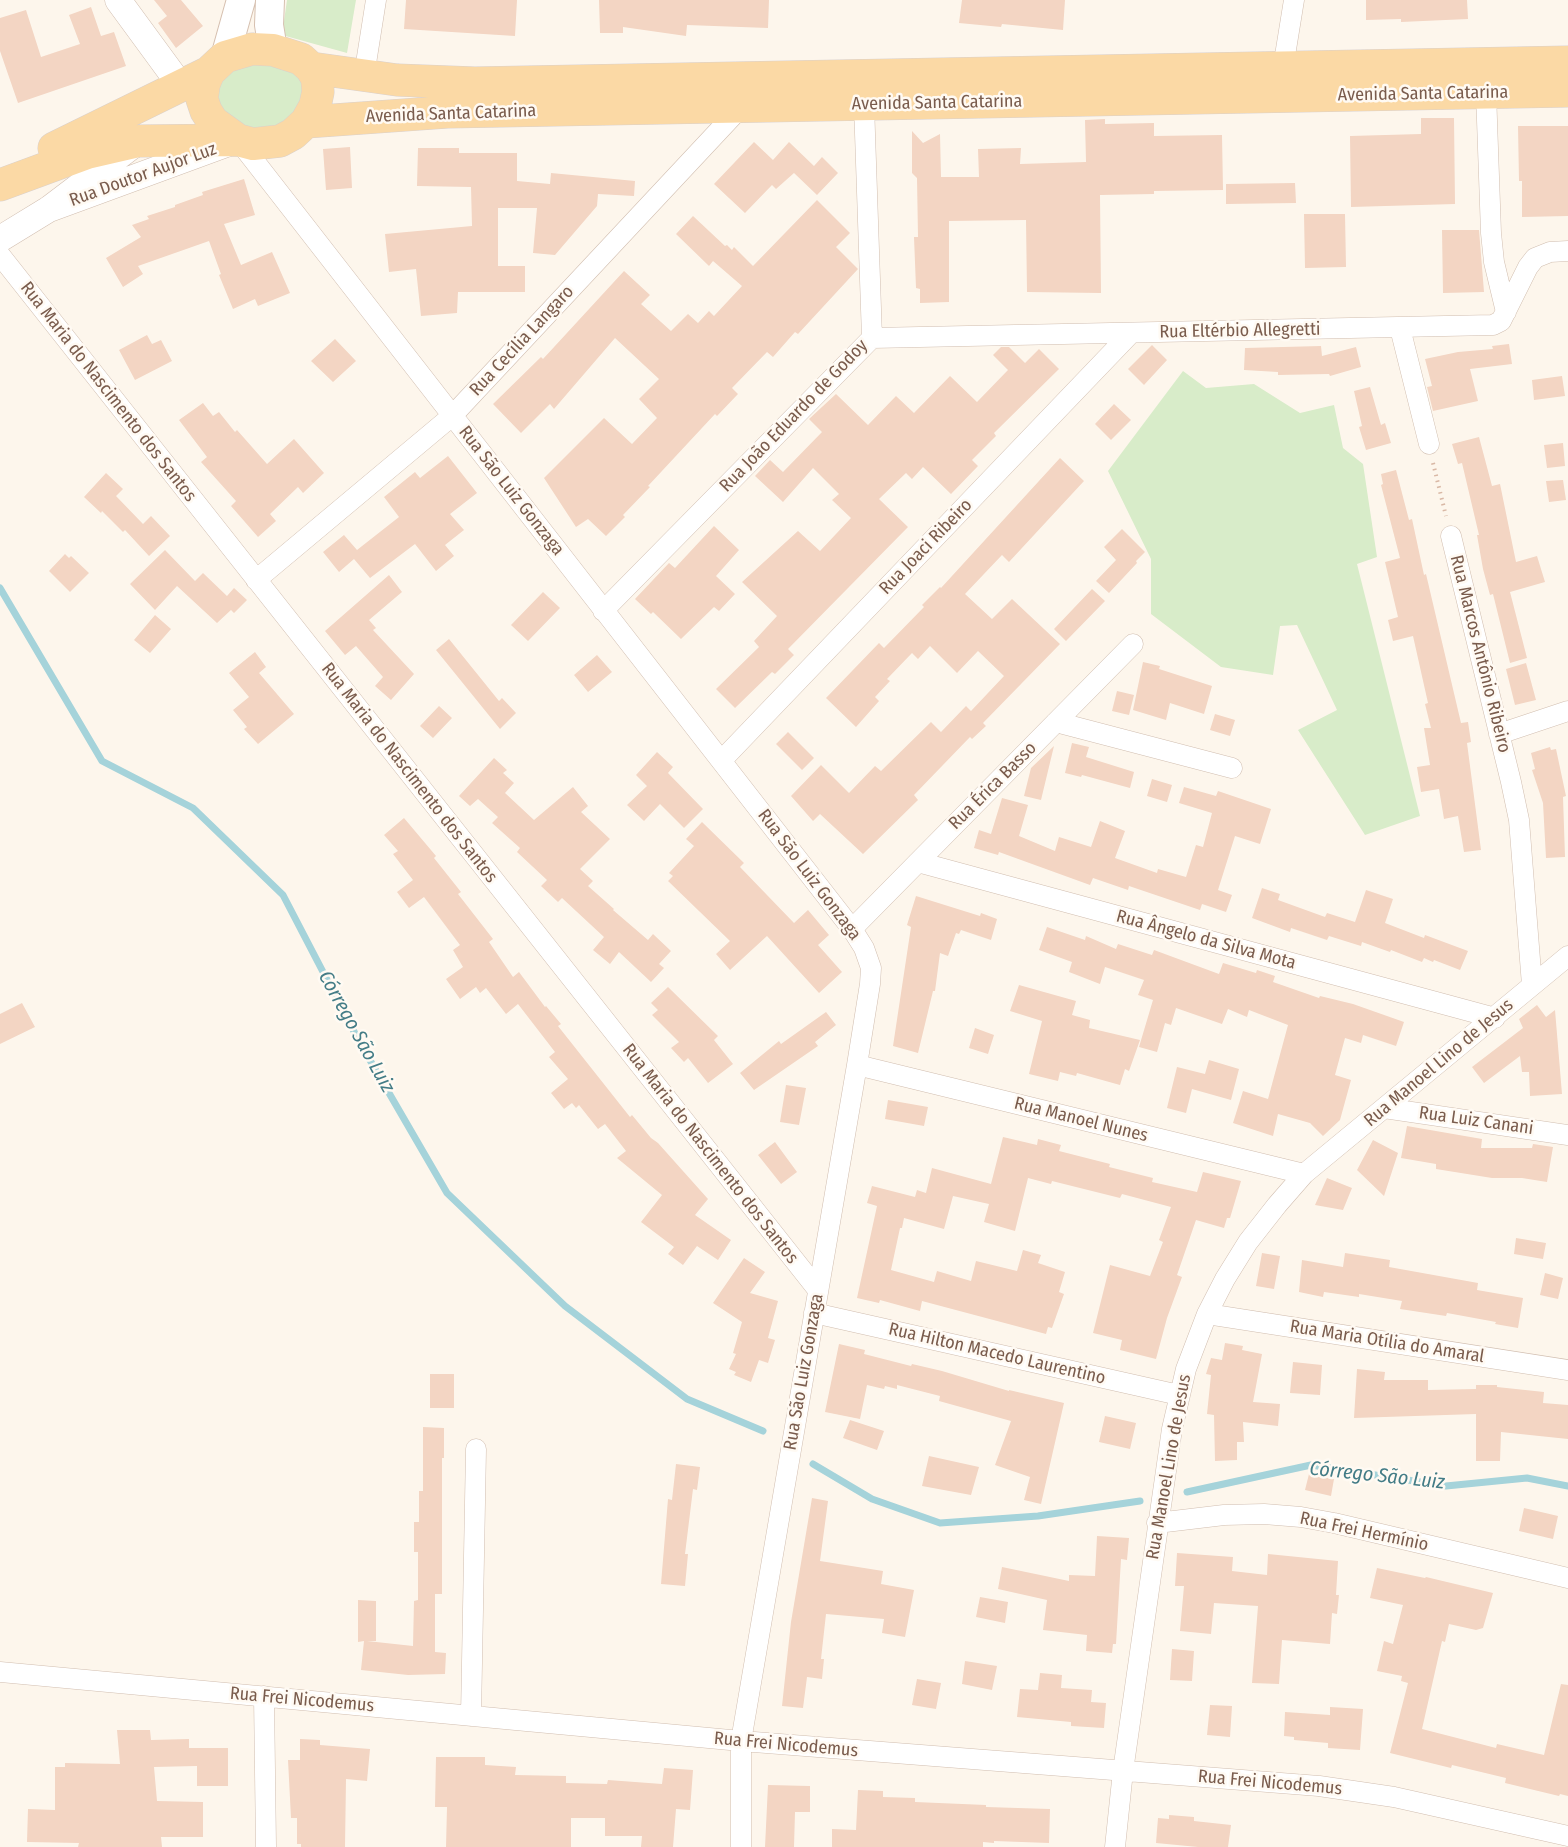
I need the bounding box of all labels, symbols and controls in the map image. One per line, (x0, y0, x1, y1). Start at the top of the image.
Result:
street label: Avenida Santa Catarina (1338, 82, 1508, 106)
street label: Avenida Santa Catarina (852, 91, 1022, 115)
street label: Avenida Santa Catarina (365, 100, 537, 128)
street label: Rua Doutor Aujor Luz (67, 138, 219, 212)
street label: Rua Maria do Nascimento dos Santos (15, 278, 201, 506)
street label: Rua Cecília Langaro (465, 281, 579, 401)
street label: Rua Eltérbio Allegretti (1159, 319, 1321, 343)
street label: Rua João Eduardo de Godoy (715, 335, 873, 497)
street label: Rua São Luiz Gonzaga (454, 422, 568, 560)
street label: Rua Joaci Ribeiro (875, 495, 977, 599)
street label: Rua Marcos Antônio Ribeiro (1445, 553, 1515, 755)
street label: Rua Maria do Nascimento dos Santos (316, 659, 502, 887)
street label: Rua Érica Basso (945, 738, 1041, 834)
street label: Rua São Luiz Gonzaga (753, 805, 865, 945)
street label: Rua Ângelo da Silva Mota (1114, 906, 1298, 974)
water label: Córrego São Luiz (313, 967, 399, 1097)
street label: Rua Manoel Lino de Jesus (1360, 994, 1518, 1132)
street label: Rua Maria do Nascimento dos Santos (617, 1040, 803, 1268)
street label: Rua Manoel Nunes (1012, 1093, 1150, 1147)
street label: Rua Luiz Canani (1417, 1102, 1535, 1140)
street label: Rua São Luiz Gonzaga (780, 1292, 828, 1452)
street label: Rua Maria Otília do Amaral (1288, 1316, 1486, 1368)
street label: Rua Hilton Macedo Laurentino (886, 1318, 1108, 1390)
street label: Rua Manoel Lino de Jesus (1142, 1373, 1196, 1561)
water label: Córrego São Luiz (1308, 1457, 1446, 1495)
street label: Rua Frei Hermínio (1298, 1508, 1430, 1556)
street label: Rua Frei Nicodemus (229, 1683, 375, 1717)
street label: Rua Frei Nicodemus (713, 1728, 859, 1762)
street label: Rua Frei Nicodemus (1197, 1766, 1343, 1800)

